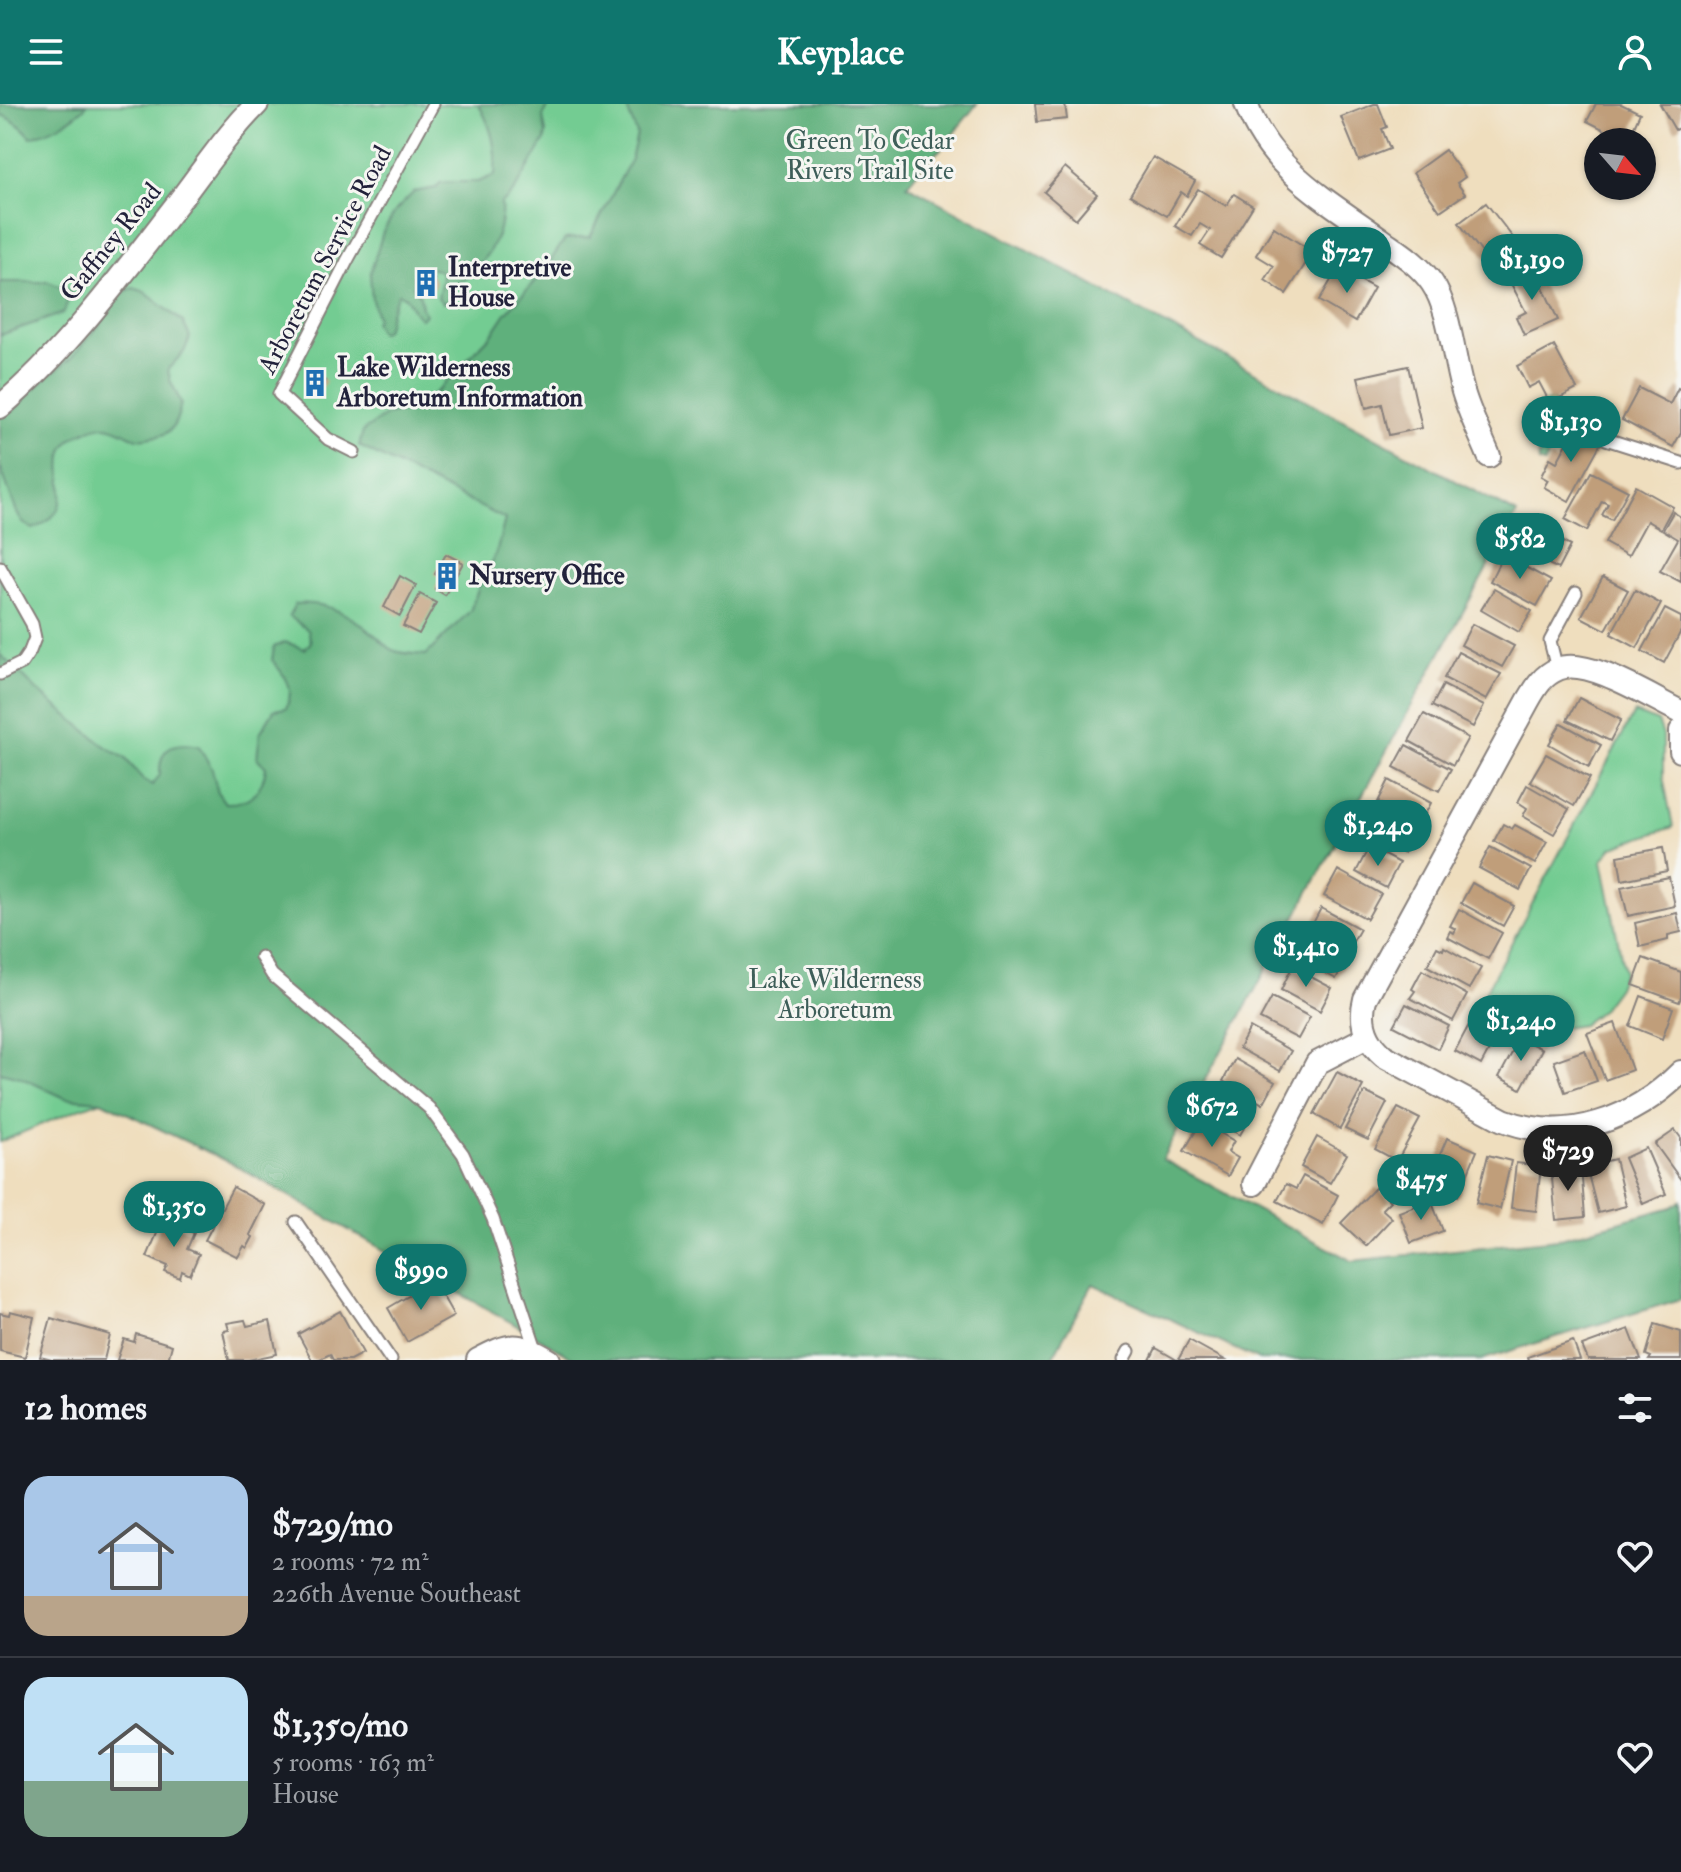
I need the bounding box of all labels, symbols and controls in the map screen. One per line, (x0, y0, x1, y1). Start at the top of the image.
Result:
icon: menu (24, 30, 68, 74)
text: Keyplace (777, 30, 904, 75)
icon: person (1613, 30, 1657, 74)
park label: Green To Cedar Rivers Trail Site (785, 125, 955, 187)
north arrow (1584, 128, 1656, 200)
map controls (1584, 128, 1656, 200)
street label: Arboretum Service Road (251, 140, 399, 381)
street label: Gaffney Road (54, 176, 169, 308)
pin: $727 (1300, 227, 1394, 295)
pin: $1,190 (1467, 234, 1597, 302)
text: $727 (1321, 237, 1373, 269)
text: $1,190 (1499, 244, 1565, 276)
place label: Interpretive House (448, 252, 571, 314)
building icon: Interpretive House (411, 268, 441, 298)
place label: Lake Wilderness Arboretum Information (336, 352, 583, 414)
building icon: Lake Wilderness Arboretum Information (300, 368, 330, 398)
pin: $1,130 (1506, 396, 1636, 464)
text: $1,130 (1540, 406, 1602, 438)
pin: $582 (1473, 513, 1567, 581)
text: $582 (1494, 523, 1546, 555)
place label: Nursery Office (468, 560, 625, 593)
building icon: Nursery Office (432, 561, 462, 591)
pin: $1,240 (1313, 800, 1443, 868)
text: $1,240 (1343, 810, 1413, 842)
pin: $1,410 (1241, 921, 1371, 989)
text: $1,410 (1272, 931, 1340, 963)
park label: Lake Wilderness Arboretum (748, 964, 922, 1026)
pin: $1,240 (1456, 995, 1586, 1063)
text: $1,240 (1486, 1005, 1556, 1037)
pin: $672 (1165, 1081, 1259, 1149)
text: $672 (1186, 1091, 1238, 1123)
pin: $729 (1521, 1125, 1615, 1193)
text: $729 (1541, 1135, 1595, 1167)
pin: $475 (1374, 1154, 1468, 1222)
text: $475 (1395, 1164, 1447, 1196)
pin: $1,350 (109, 1181, 239, 1249)
text: $1,350 (142, 1191, 206, 1223)
pin: $990 (374, 1244, 468, 1312)
text: $990 (394, 1254, 448, 1286)
icon: filters (1613, 1386, 1657, 1430)
text: 12 homes (24, 1387, 147, 1430)
text: $729/mo (272, 1503, 393, 1546)
icon: home (88, 1508, 184, 1604)
icon: heart (1613, 1534, 1657, 1578)
text: 2 rooms · 72 m² (272, 1546, 429, 1578)
text: 226th Avenue Southeast (272, 1578, 521, 1610)
text: $1,350/mo (272, 1704, 408, 1747)
icon: home (88, 1709, 184, 1805)
icon: heart (1613, 1735, 1657, 1779)
text: 5 rooms · 163 m² (272, 1747, 434, 1779)
text: House (272, 1779, 339, 1811)

